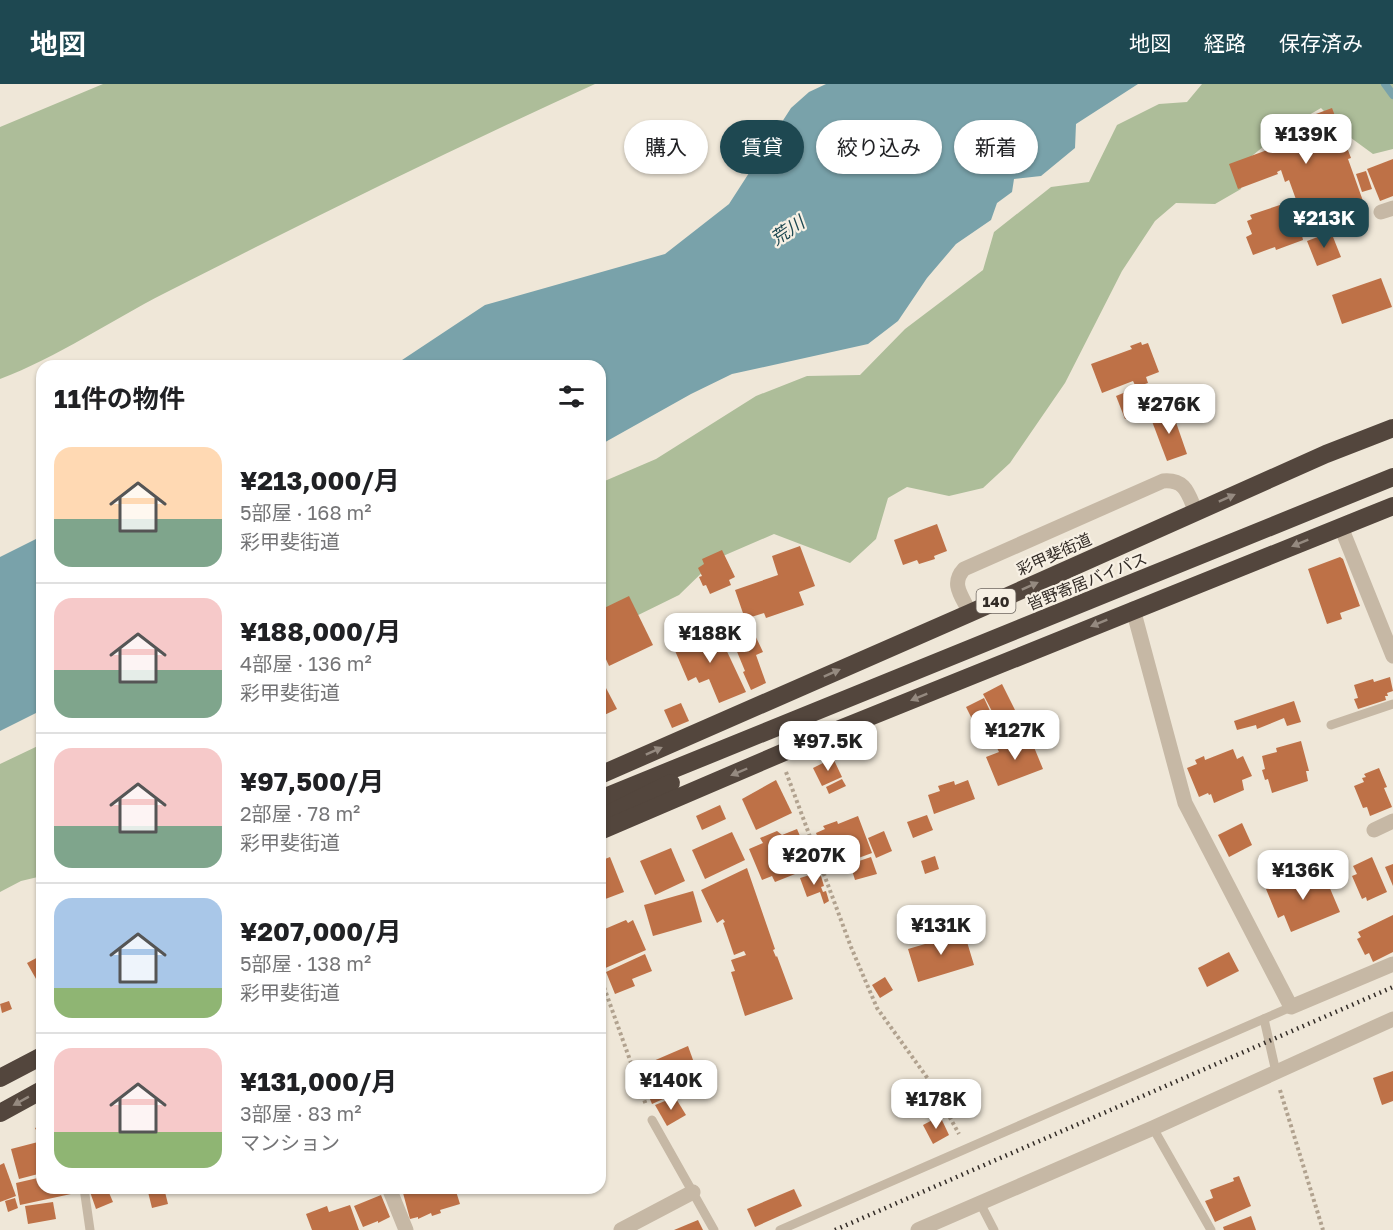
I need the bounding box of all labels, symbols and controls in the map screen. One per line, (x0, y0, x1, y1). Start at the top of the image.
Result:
text: 地図 (30, 27, 86, 60)
text: 地図 (1129, 30, 1171, 56)
text: 経路 (1204, 30, 1246, 56)
text: 保存済み (1279, 30, 1363, 56)
pin: ¥139K (1264, 114, 1348, 165)
chip: 購入 (624, 120, 708, 174)
chip: 賃貸 (720, 120, 804, 174)
chip: 絞り込み (816, 120, 942, 174)
chip: 新着 (954, 120, 1038, 174)
text: ¥139K (1275, 121, 1337, 145)
pin: ¥213K (1282, 198, 1366, 249)
text: ¥213K (1293, 205, 1355, 229)
water label: 荒川 (766, 210, 810, 249)
icon: filters (555, 380, 588, 413)
text: 11件の物件 (54, 383, 185, 414)
pin: ¥276K (1127, 384, 1211, 435)
text: ¥276K (1137, 391, 1201, 415)
text: ¥213,000/月 (240, 465, 400, 496)
icon: home (102, 471, 174, 543)
one-way arrow (1219, 493, 1237, 503)
text: 5部屋 · 168 m² (240, 500, 372, 524)
text: 彩甲斐街道 (240, 529, 340, 553)
street label: 彩甲斐街道 (1013, 529, 1095, 579)
one-way arrow (1291, 539, 1309, 548)
street label: 皆野寄居バイパス (1024, 548, 1150, 614)
one-way arrow (1021, 581, 1039, 590)
road number: 140 (976, 589, 1016, 613)
pin: ¥188K (668, 613, 752, 664)
text: ¥188,000/月 (240, 616, 401, 647)
one-way arrow (1090, 619, 1108, 628)
text: ¥188K (678, 620, 742, 644)
icon: home (102, 622, 174, 694)
text: 4部屋 · 136 m² (240, 651, 372, 675)
one-way arrow (824, 668, 842, 678)
text: 彩甲斐街道 (240, 680, 340, 704)
one-way arrow (909, 692, 927, 702)
pin: ¥127K (973, 710, 1057, 761)
text: ¥127K (984, 717, 1046, 741)
pin: ¥97.5K (779, 721, 877, 772)
text: ¥97.5K (793, 728, 863, 752)
one-way arrow (645, 746, 663, 756)
text: ¥97,500/月 (240, 766, 384, 797)
one-way arrow (729, 767, 747, 777)
icon: home (102, 772, 174, 844)
text: 2部屋 · 78 m² (240, 801, 360, 825)
text: 彩甲斐街道 (240, 830, 340, 854)
pin: ¥207K (772, 835, 856, 886)
text: ¥207K (782, 842, 846, 866)
pin: ¥136K (1261, 850, 1345, 901)
text: ¥136K (1272, 857, 1334, 881)
pin: ¥131K (899, 905, 983, 956)
text: ¥131K (911, 912, 971, 936)
text: ¥207,000/月 (240, 916, 402, 947)
icon: home (102, 922, 174, 994)
text: 5部屋 · 138 m² (240, 951, 371, 975)
text: 彩甲斐街道 (240, 980, 340, 1004)
pin: ¥140K (629, 1060, 713, 1111)
text: ¥131,000/月 (240, 1066, 397, 1097)
text: ¥140K (639, 1067, 703, 1091)
icon: home (102, 1072, 174, 1144)
pin: ¥178K (894, 1079, 978, 1130)
text: ¥178K (905, 1086, 967, 1110)
one-way arrow (12, 1096, 29, 1106)
text: 3部屋 · 83 m² (240, 1101, 362, 1125)
text: マンション (240, 1130, 340, 1154)

